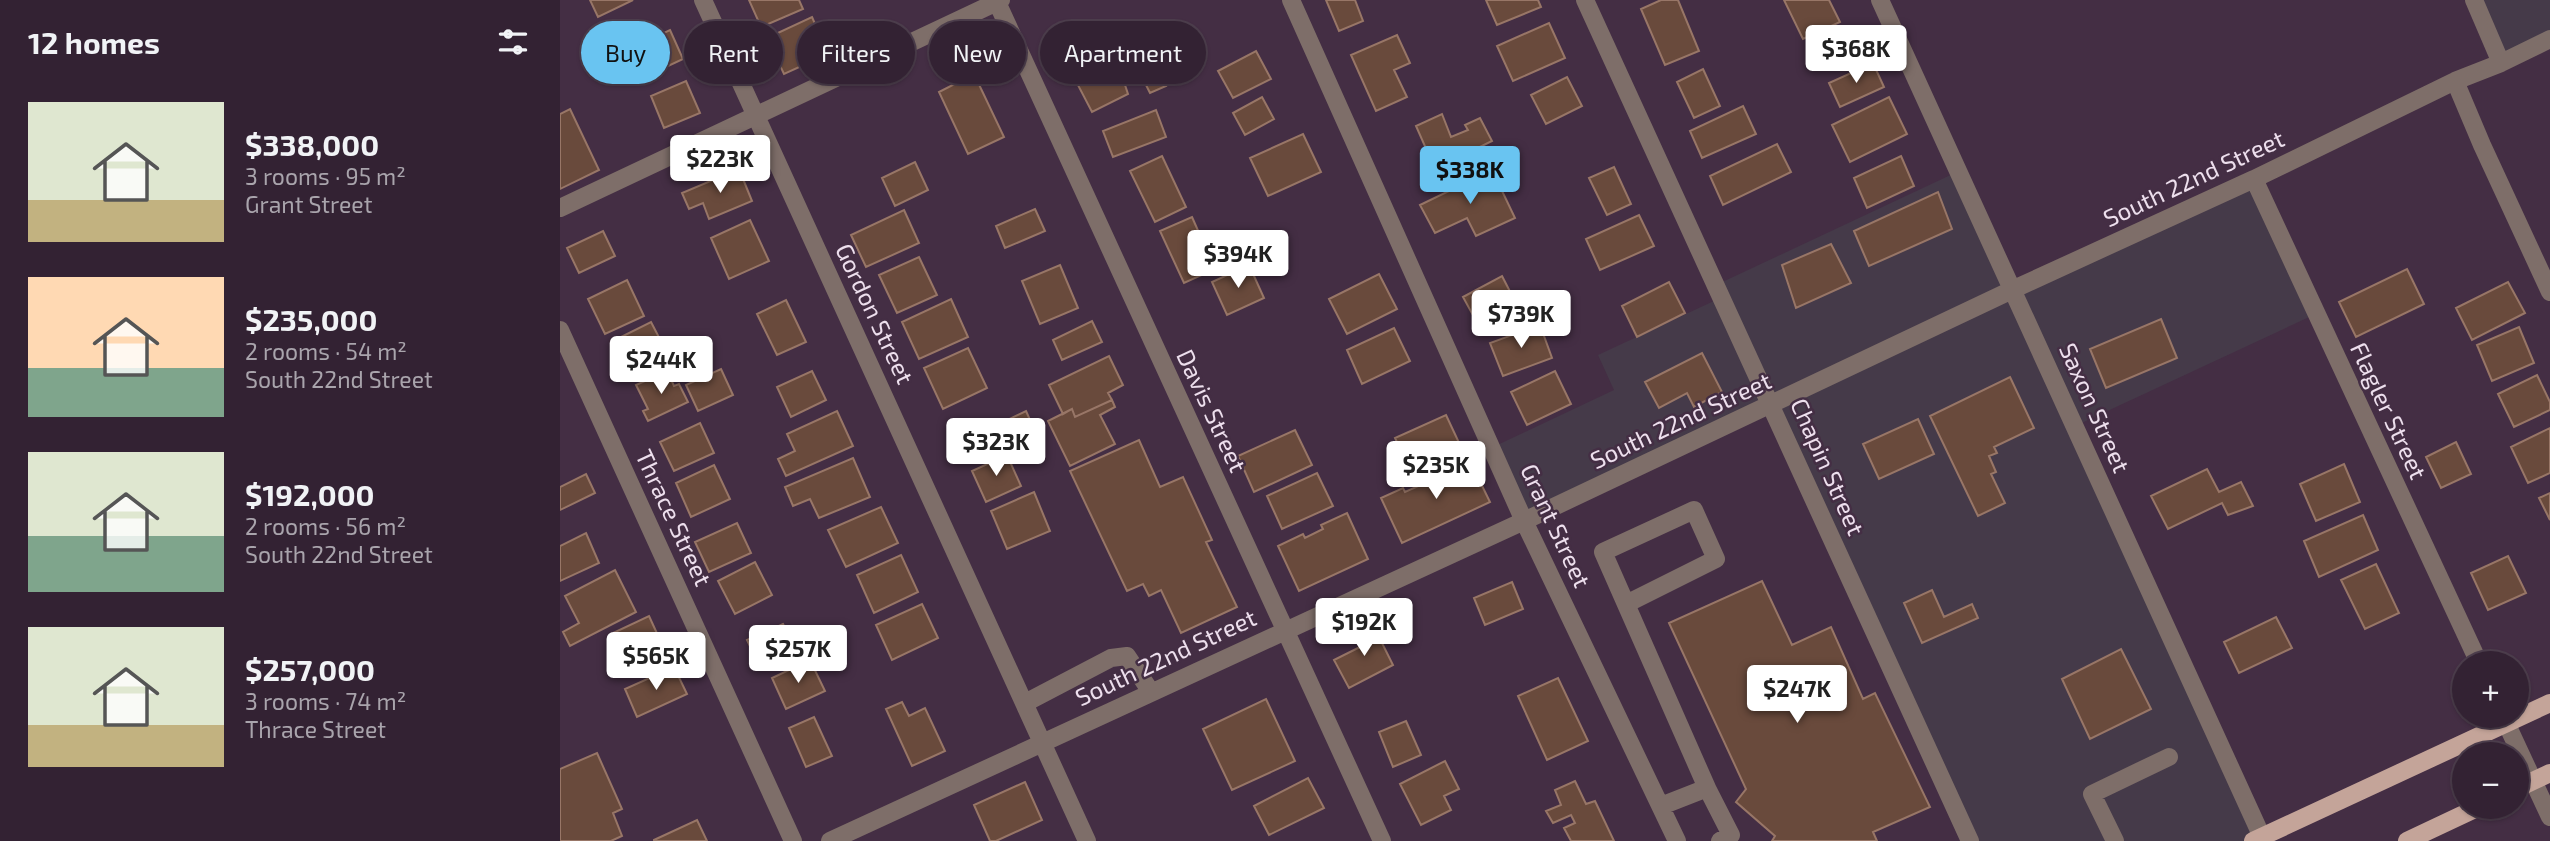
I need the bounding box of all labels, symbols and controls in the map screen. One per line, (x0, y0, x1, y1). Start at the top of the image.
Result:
chip: Buy (581, 21, 670, 84)
chip: Rent (684, 21, 783, 84)
chip: Filters (797, 21, 915, 84)
chip: New (929, 21, 1026, 84)
chip: Apartment (1040, 21, 1206, 84)
icon: filters (494, 23, 532, 61)
text: 12 homes (28, 24, 160, 60)
pin: $368K (1807, 25, 1905, 85)
text: $368K (1822, 34, 1890, 62)
street label: South 22nd Street (2098, 123, 2288, 232)
text: $338,000 (245, 126, 379, 162)
icon: home (84, 130, 168, 214)
pin: $223K (671, 136, 769, 195)
text: $223K (686, 144, 754, 172)
pin: $338K (1421, 146, 1519, 206)
text: $338K (1436, 155, 1504, 183)
text: 3 rooms · 95 m² (245, 162, 406, 190)
text: Grant Street (245, 190, 372, 218)
pin: $394K (1189, 230, 1287, 290)
street label: Gordon Street (830, 239, 921, 388)
text: $394K (1203, 239, 1273, 267)
pin: $739K (1472, 290, 1570, 350)
text: $739K (1488, 299, 1554, 327)
text: $235,000 (245, 301, 377, 337)
icon: home (84, 305, 168, 389)
pin: $244K (612, 336, 710, 396)
text: 2 rooms · 54 m² (245, 337, 407, 365)
street label: Flagler Street (2345, 337, 2434, 483)
street label: Saxon Street (2054, 338, 2137, 477)
street label: Davis Street (1171, 344, 1253, 476)
text: $244K (626, 345, 696, 373)
text: South 22nd Street (245, 365, 433, 393)
street label: South 22nd Street (1585, 365, 1775, 474)
street label: Chapin Street (1785, 393, 1871, 539)
pin: $323K (947, 419, 1045, 478)
text: $323K (962, 427, 1030, 455)
pin: $235K (1387, 442, 1485, 501)
street label: Thrace Street (630, 445, 719, 590)
text: $235K (1402, 450, 1470, 478)
street label: Grant Street (1515, 459, 1598, 592)
text: $192,000 (245, 476, 375, 512)
icon: home (84, 480, 168, 564)
text: 2 rooms · 56 m² (245, 512, 406, 540)
text: South 22nd Street (245, 540, 433, 568)
pin: $192K (1315, 598, 1413, 658)
street label: South 22nd Street (1070, 602, 1260, 711)
text: $192K (1332, 607, 1396, 635)
pin: $257K (749, 626, 847, 685)
pin: $565K (607, 632, 705, 692)
text: $257K (765, 634, 831, 662)
text: $565K (623, 641, 689, 669)
text: $257,000 (245, 651, 375, 687)
map controls (2452, 651, 2529, 819)
button: + (2452, 651, 2529, 728)
icon: home (84, 655, 168, 739)
pin: $247K (1748, 666, 1846, 725)
text: $247K (1763, 674, 1831, 702)
text: 3 rooms · 74 m² (245, 687, 406, 715)
text: Thrace Street (245, 715, 386, 743)
button: − (2452, 742, 2529, 819)

